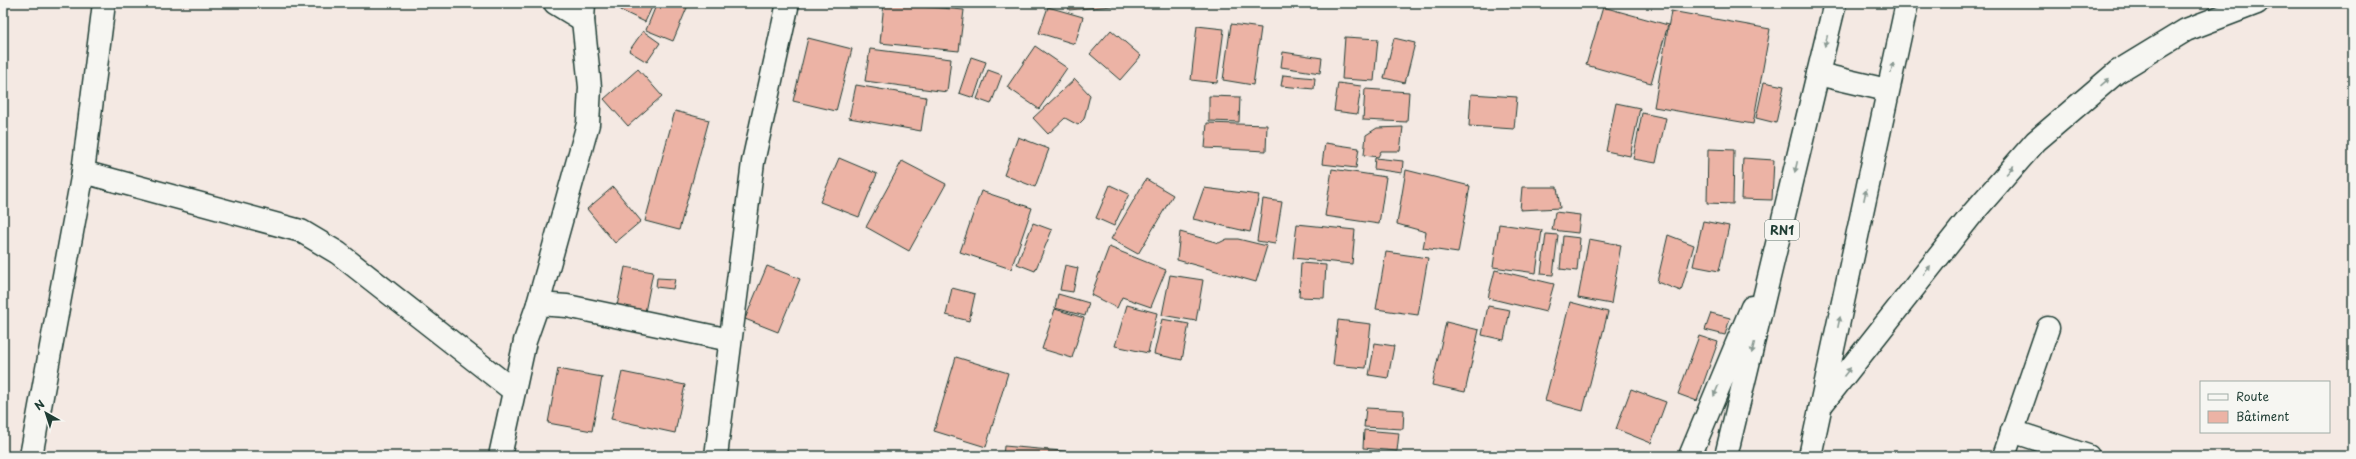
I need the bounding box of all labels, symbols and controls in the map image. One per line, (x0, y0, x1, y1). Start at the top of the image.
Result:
one-way arrow (1822, 35, 1828, 47)
one-way arrow (1890, 62, 1896, 74)
one-way arrow (2100, 77, 2110, 86)
one-way arrow (1792, 161, 1798, 174)
one-way arrow (2006, 165, 2015, 176)
one-way arrow (1863, 189, 1869, 201)
road number: RN1 (1765, 220, 1799, 240)
one-way arrow (1923, 265, 1932, 276)
one-way arrow (1837, 316, 1843, 328)
one-way arrow (1749, 342, 1755, 354)
one-way arrow (1843, 367, 1851, 378)
legend (2200, 381, 2330, 433)
one-way arrow (1713, 386, 1719, 398)
text: Route (2236, 387, 2269, 405)
north arrow (26, 393, 66, 433)
text: N (31, 395, 48, 414)
text: Bâtiment (2236, 407, 2289, 425)

